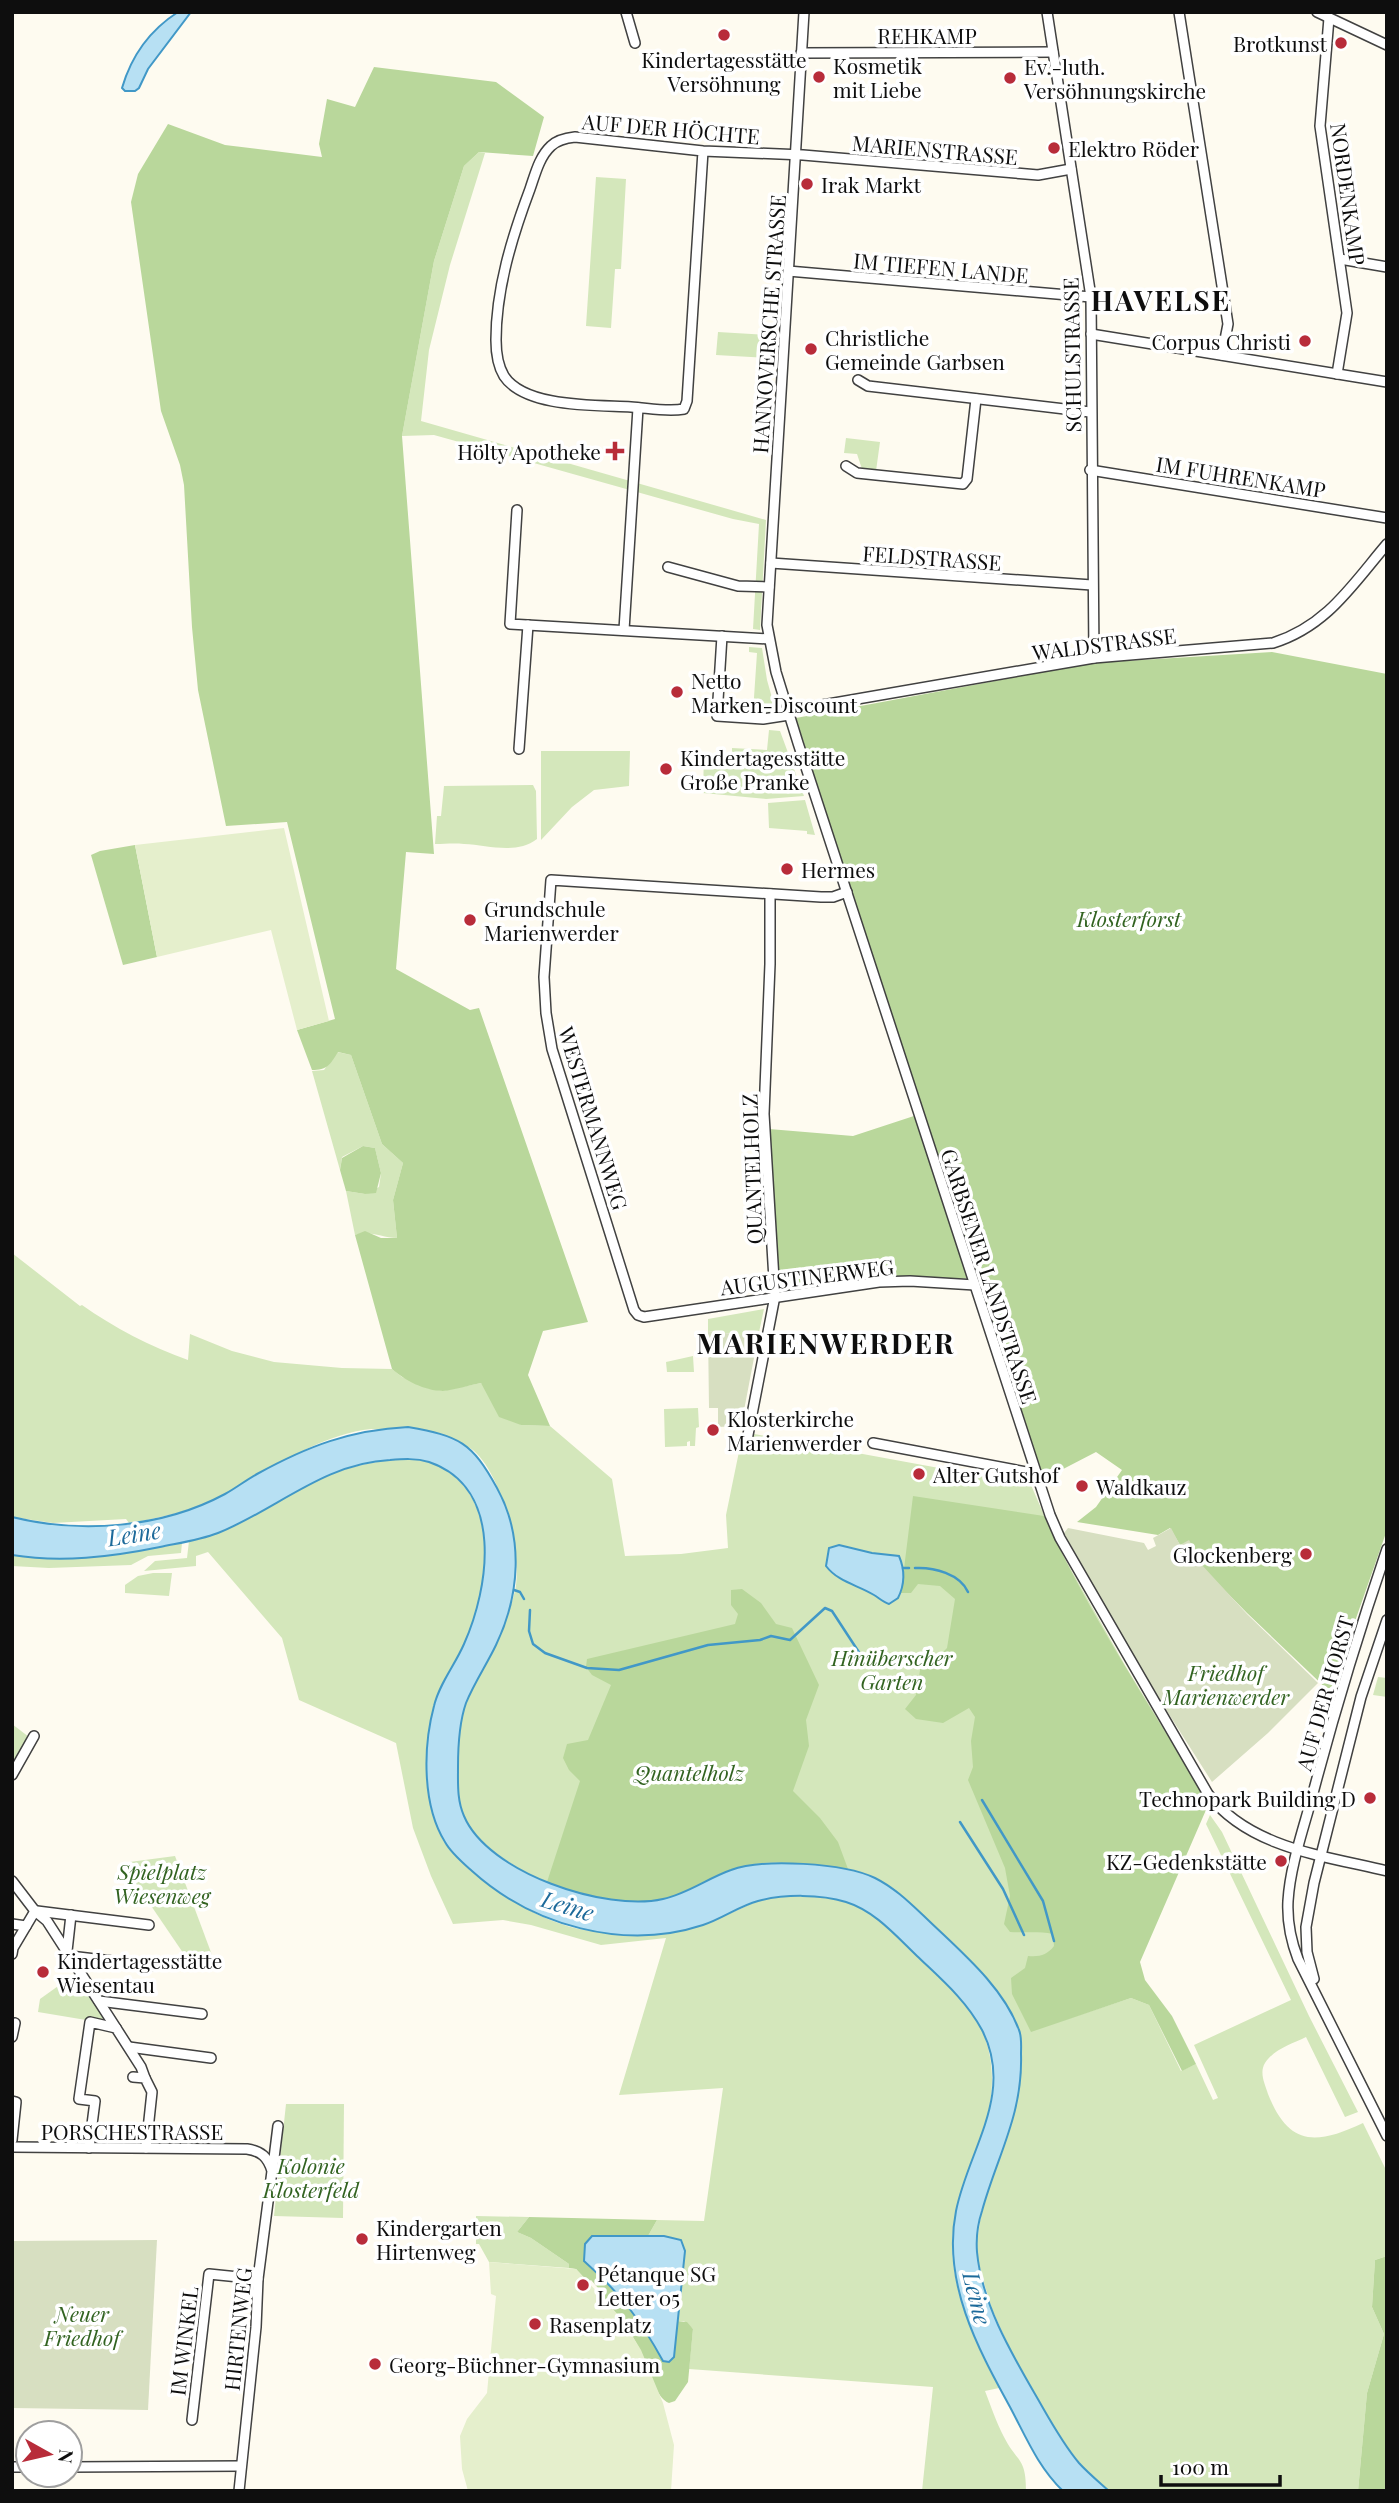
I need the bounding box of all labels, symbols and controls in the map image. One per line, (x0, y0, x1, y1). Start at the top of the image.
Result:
street label: REHKAMP (877, 21, 977, 49)
marker: Kindertagesstätte Versöhnung (716, 27, 732, 43)
place label: Brotkunst (1233, 29, 1328, 57)
marker: Brotkunst (1333, 35, 1349, 51)
place label: Kindertagesstätte Versöhnung (641, 45, 807, 97)
place label: Kosmetik mit Liebe (833, 51, 923, 103)
place label: Ev.-luth. Versöhnungskirche (1023, 52, 1206, 104)
marker: Kosmetik mit Liebe (811, 69, 827, 85)
marker: Ev.-luth. Versöhnungskirche (1002, 70, 1018, 86)
street label: AUF DER HÖCHTE (580, 106, 761, 150)
street label: NORDENKAMP (1325, 121, 1373, 267)
street label: MARIENSTRASSE (851, 128, 1019, 170)
place label: Elektro Röder (1068, 134, 1200, 162)
marker: Elektro Röder (1046, 140, 1062, 156)
place label: Irak Markt (821, 170, 922, 198)
marker: Irak Markt (799, 176, 815, 192)
street label: HANNOVERSCHE STRASSE (745, 194, 791, 454)
street label: IM TIEFEN LANDE (852, 245, 1030, 289)
street label: SCHULSTRASSE (1056, 277, 1086, 433)
district label: HAVELSE (1091, 281, 1231, 318)
place label: Christliche Gemeinde Garbsen (825, 323, 1005, 375)
place label: Corpus Christi (1151, 327, 1291, 355)
marker: Corpus Christi (1297, 333, 1313, 349)
marker: Christliche Gemeinde Garbsen (803, 341, 819, 357)
place label: Hölty Apotheke (457, 437, 601, 465)
marker: Hölty Apotheke (607, 443, 623, 459)
street label: IM FUHRENKAMP (1154, 449, 1328, 503)
street label: FELDSTRASSE (862, 538, 1002, 576)
street label: WALDSTRASSE (1029, 620, 1178, 666)
place label: Netto Marken-Discount (691, 666, 858, 718)
marker: Netto Marken-Discount (669, 684, 685, 700)
place label: Kindertagesstätte Große Pranke (680, 743, 845, 795)
marker: Kindertagesstätte Große Pranke (658, 761, 674, 777)
place label: Hermes (801, 855, 875, 883)
marker: Hermes (779, 861, 795, 877)
place label: Grundschule Marienwerder (484, 894, 619, 946)
park label: Klosterforst (1076, 904, 1182, 932)
marker: Grundschule Marienwerder (462, 912, 478, 928)
street label: WESTERMANNWEG (553, 1022, 635, 1213)
street label: QUANTELHOLZ (734, 1093, 768, 1245)
street label: GARBSENER LANDSTRASSE (936, 1145, 1044, 1407)
street label: AUGUSTINERWEG (718, 1251, 896, 1301)
district label: MARIENWERDER (697, 1324, 955, 1361)
place label: Klosterkirche Marienwerder (727, 1404, 862, 1456)
marker: Klosterkirche Marienwerder (705, 1422, 721, 1438)
place label: Alter Gutshof (932, 1460, 1061, 1488)
marker: Alter Gutshof (911, 1466, 927, 1482)
place label: Waldkauz (1095, 1472, 1186, 1500)
marker: Waldkauz (1074, 1478, 1090, 1494)
water label: Leine (104, 1513, 163, 1553)
place label: Glockenberg (1173, 1540, 1292, 1568)
marker: Glockenberg (1298, 1546, 1314, 1562)
street label: AUF DER HORST (1288, 1612, 1359, 1775)
park label: Hinüberscher Garten (831, 1643, 954, 1695)
park label: Friedhof Marienwerder (1162, 1658, 1290, 1710)
park label: Quantelholz (633, 1758, 745, 1786)
place label: Technopark Building D (1139, 1784, 1356, 1812)
marker: Technopark Building D (1362, 1790, 1378, 1806)
place label: KZ-Gedenkstätte (1106, 1847, 1267, 1875)
marker: KZ-Gedenkstätte (1273, 1853, 1289, 1869)
park label: Spielplatz Wiesenweg (114, 1857, 212, 1909)
water label: Leine (537, 1882, 598, 1928)
place label: Kindertagesstätte Wiesentau (56, 1946, 222, 1998)
marker: Kindertagesstätte Wiesentau (35, 1964, 51, 1980)
street label: PORSCHESTRASSE (41, 2117, 223, 2145)
park label: Kolonie Klosterfeld (262, 2151, 360, 2203)
place label: Kindergarten Hirtenweg (376, 2213, 502, 2265)
marker: Kindergarten Hirtenweg (354, 2231, 370, 2247)
place label: Pétanque SG Letter 05 (597, 2259, 716, 2311)
street label: HIRTENWEG (217, 2266, 257, 2392)
water label: Leine (956, 2267, 1000, 2328)
marker: Pétanque SG Letter 05 (575, 2277, 591, 2293)
street label: IM WINKEL (162, 2285, 204, 2397)
park label: Neuer Friedhof (43, 2299, 124, 2351)
place label: Rasenplatz (549, 2310, 652, 2338)
marker: Rasenplatz (527, 2316, 543, 2332)
place label: Georg-Büchner-Gymnasium (389, 2350, 660, 2378)
marker: Georg-Büchner-Gymnasium (367, 2356, 383, 2372)
north arrow (14, 2419, 84, 2489)
scale bar (1161, 2444, 1280, 2488)
text: N (53, 2448, 81, 2465)
text: 100 m (1172, 2452, 1229, 2480)

